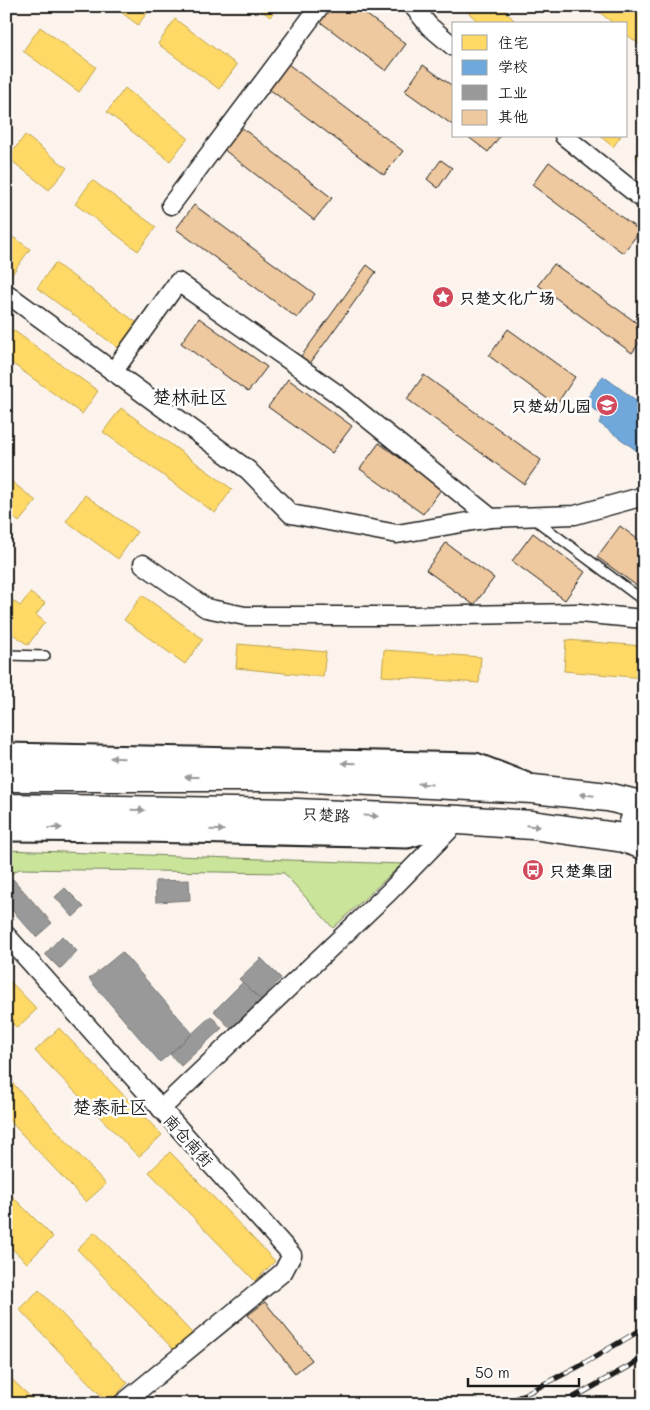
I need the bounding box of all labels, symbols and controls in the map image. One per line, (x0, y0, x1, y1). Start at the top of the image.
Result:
legend (452, 22, 628, 138)
text: 住宅 (498, 32, 528, 52)
text: 学校 (498, 56, 528, 76)
text: 工业 (498, 82, 528, 102)
text: 其他 (498, 106, 528, 126)
place icon: 只楚文化广场 (431, 285, 455, 309)
place label: 只楚文化广场 (459, 287, 555, 308)
district label: 楚林社区 (152, 384, 228, 409)
school or university icon: 只楚幼儿园 (595, 393, 619, 417)
place label: 只楚幼儿园 (511, 395, 591, 416)
one-way arrow (108, 754, 124, 762)
one-way arrow (341, 759, 357, 767)
one-way arrow (184, 773, 200, 781)
one-way arrow (416, 779, 432, 787)
one-way arrow (578, 791, 594, 799)
street label: 只楚路 (301, 802, 351, 826)
one-way arrow (131, 806, 147, 814)
one-way arrow (363, 813, 379, 821)
one-way arrow (525, 822, 541, 830)
one-way arrow (47, 824, 63, 832)
one-way arrow (210, 827, 226, 835)
bus stop icon: 只楚集团 (521, 858, 545, 882)
place label: 只楚集团 (549, 860, 613, 881)
district label: 楚泰社区 (72, 1094, 148, 1119)
street label: 南仓南街 (160, 1109, 218, 1171)
scale bar (468, 1355, 579, 1387)
text: 50 m (475, 1362, 510, 1382)

